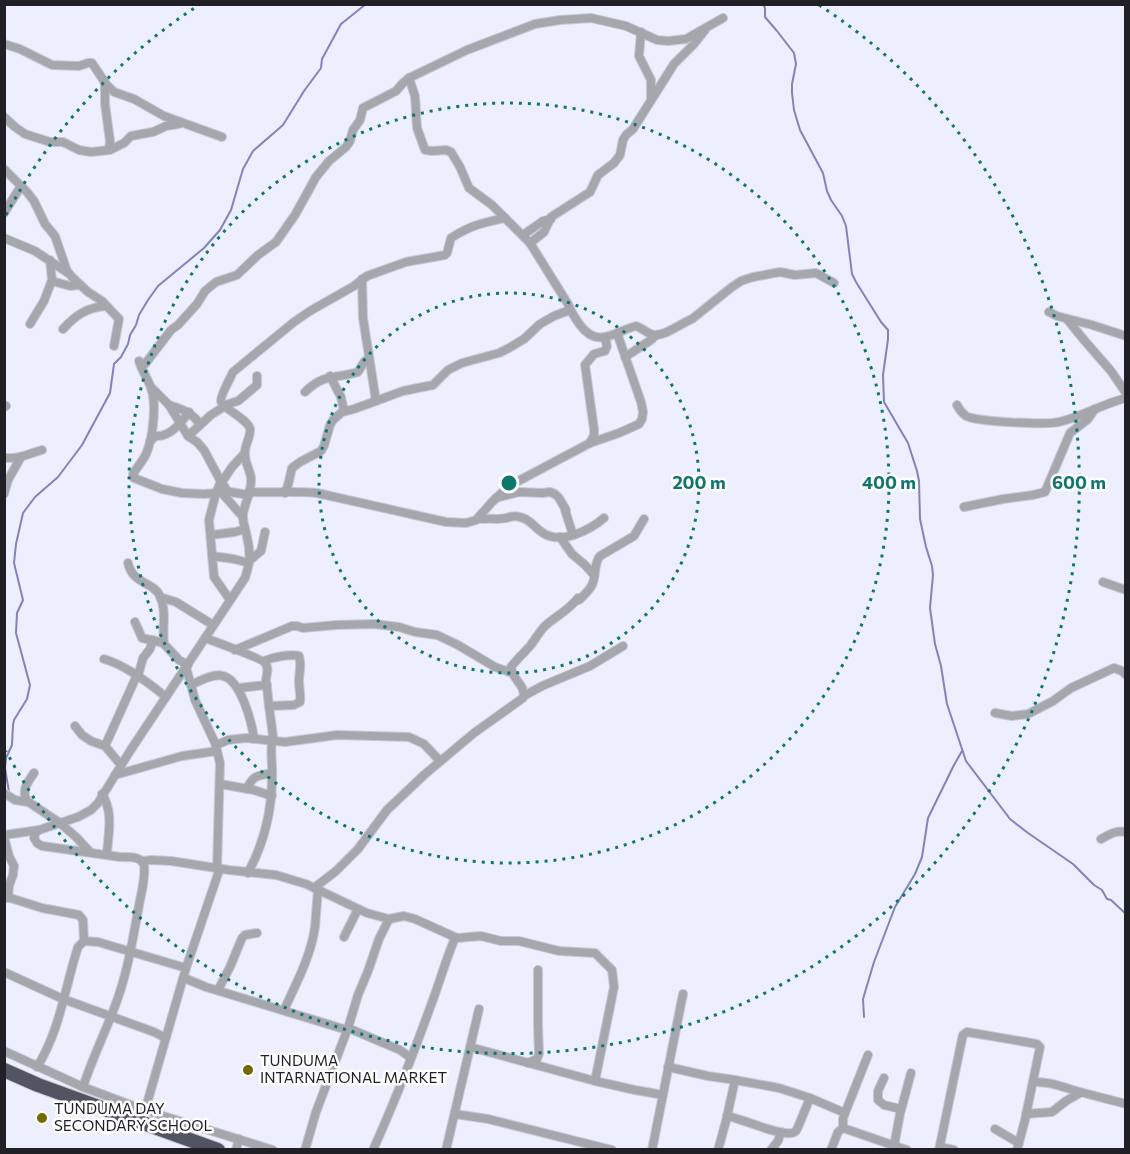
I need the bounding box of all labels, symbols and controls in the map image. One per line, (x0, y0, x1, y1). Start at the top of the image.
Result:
text: 200 m (672, 471, 726, 493)
text: 400 m (862, 471, 916, 493)
text: 600 m (1052, 471, 1106, 493)
centre of rings (499, 473, 519, 493)
place label: TUNDUMA INTARNATIONAL MARKET (260, 1051, 447, 1086)
marker: TUNDUMA INTARNATIONAL MARKET (241, 1063, 255, 1077)
place label: TUNDUMA DAY SECONDARY SCHOOL (54, 1099, 213, 1134)
marker: TUNDUMA DAY SECONDARY SCHOOL (35, 1111, 49, 1125)

